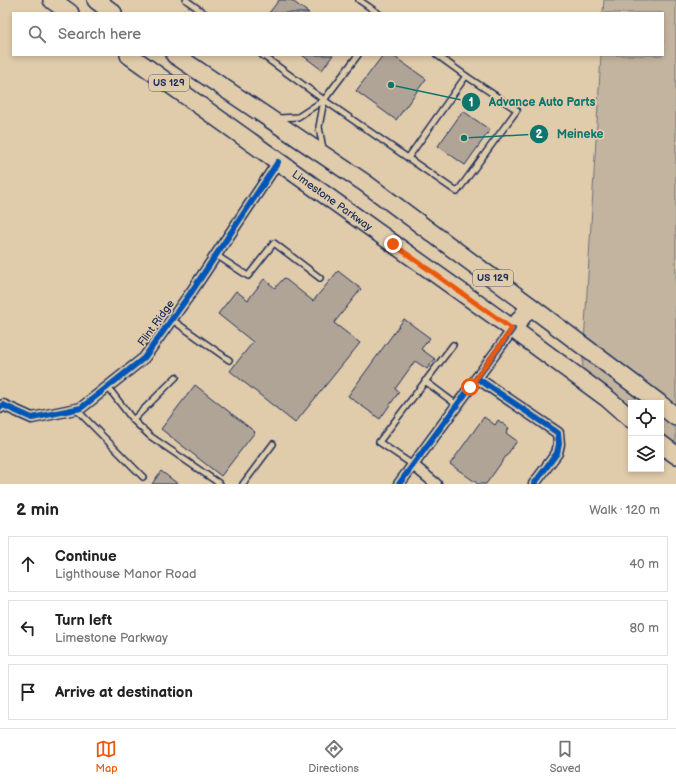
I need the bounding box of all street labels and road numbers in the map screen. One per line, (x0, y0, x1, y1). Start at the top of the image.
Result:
road number: US 129 (149, 75, 189, 91)
street label: Limestone Parkway (290, 167, 375, 233)
road number: US 129 (473, 270, 513, 286)
street label: Flint Ridge (135, 297, 177, 349)

